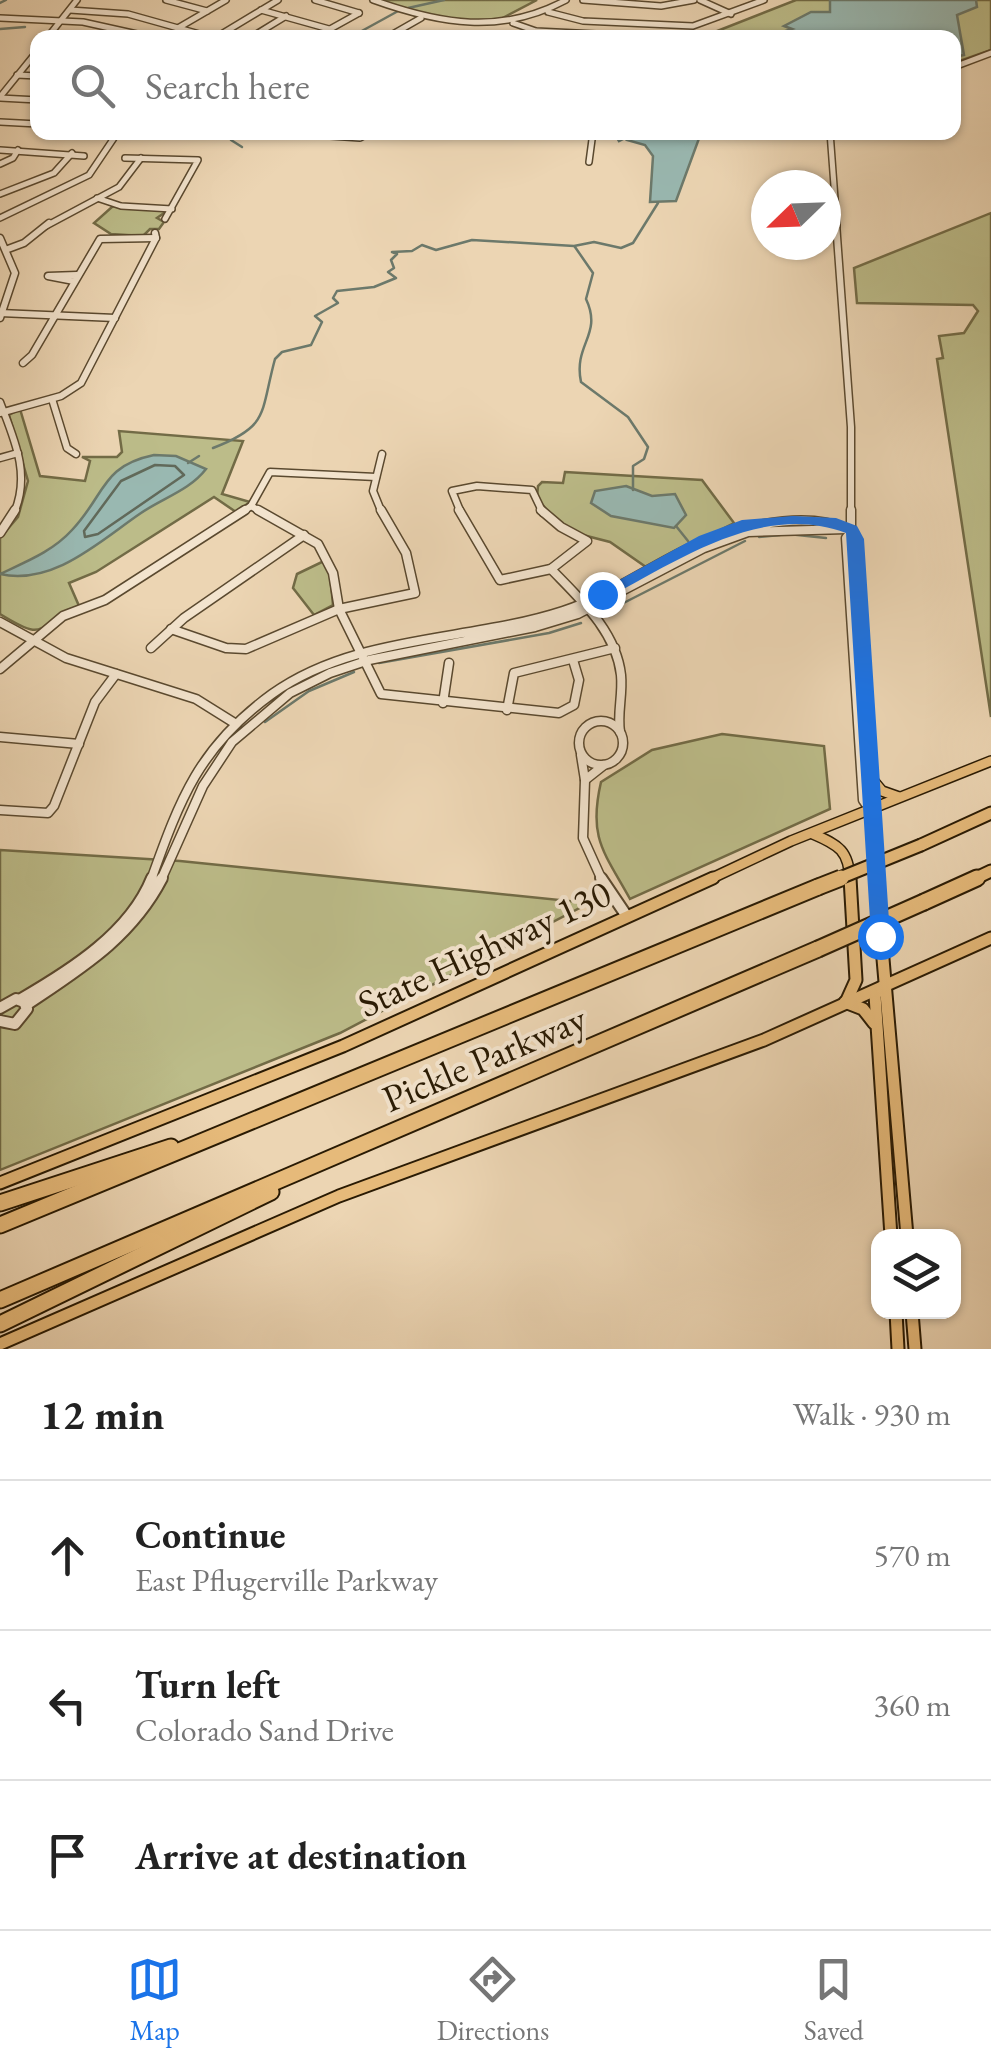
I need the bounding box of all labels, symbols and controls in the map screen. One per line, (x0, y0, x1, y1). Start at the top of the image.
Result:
search box (30, 30, 961, 140)
icon: search (65, 58, 120, 113)
text: Search here (145, 61, 310, 110)
north arrow (751, 170, 841, 260)
route end (580, 572, 626, 618)
street label: State Highway 130 (350, 868, 618, 1028)
route start (858, 914, 904, 960)
street label: Pickle Parkway (375, 993, 594, 1123)
map controls (871, 1229, 961, 1319)
button: layers (871, 1229, 961, 1319)
text: 12 min (40, 1387, 164, 1442)
text: Walk · 930 m (793, 1393, 951, 1435)
text: Continue (135, 1510, 286, 1559)
icon: ahead (40, 1528, 95, 1583)
text: 570 m (874, 1534, 951, 1576)
text: East Pflugerville Parkway (135, 1559, 438, 1601)
text: Turn left (135, 1660, 280, 1709)
icon: left (40, 1678, 95, 1733)
text: 360 m (874, 1684, 951, 1726)
text: Colorado Sand Drive (135, 1709, 394, 1751)
icon: arrive (40, 1828, 95, 1883)
text: Arrive at destination (135, 1831, 467, 1880)
tab: Map (127, 1952, 182, 2048)
tab: Directions (437, 1952, 549, 2048)
tab: Saved (804, 1952, 864, 2048)

